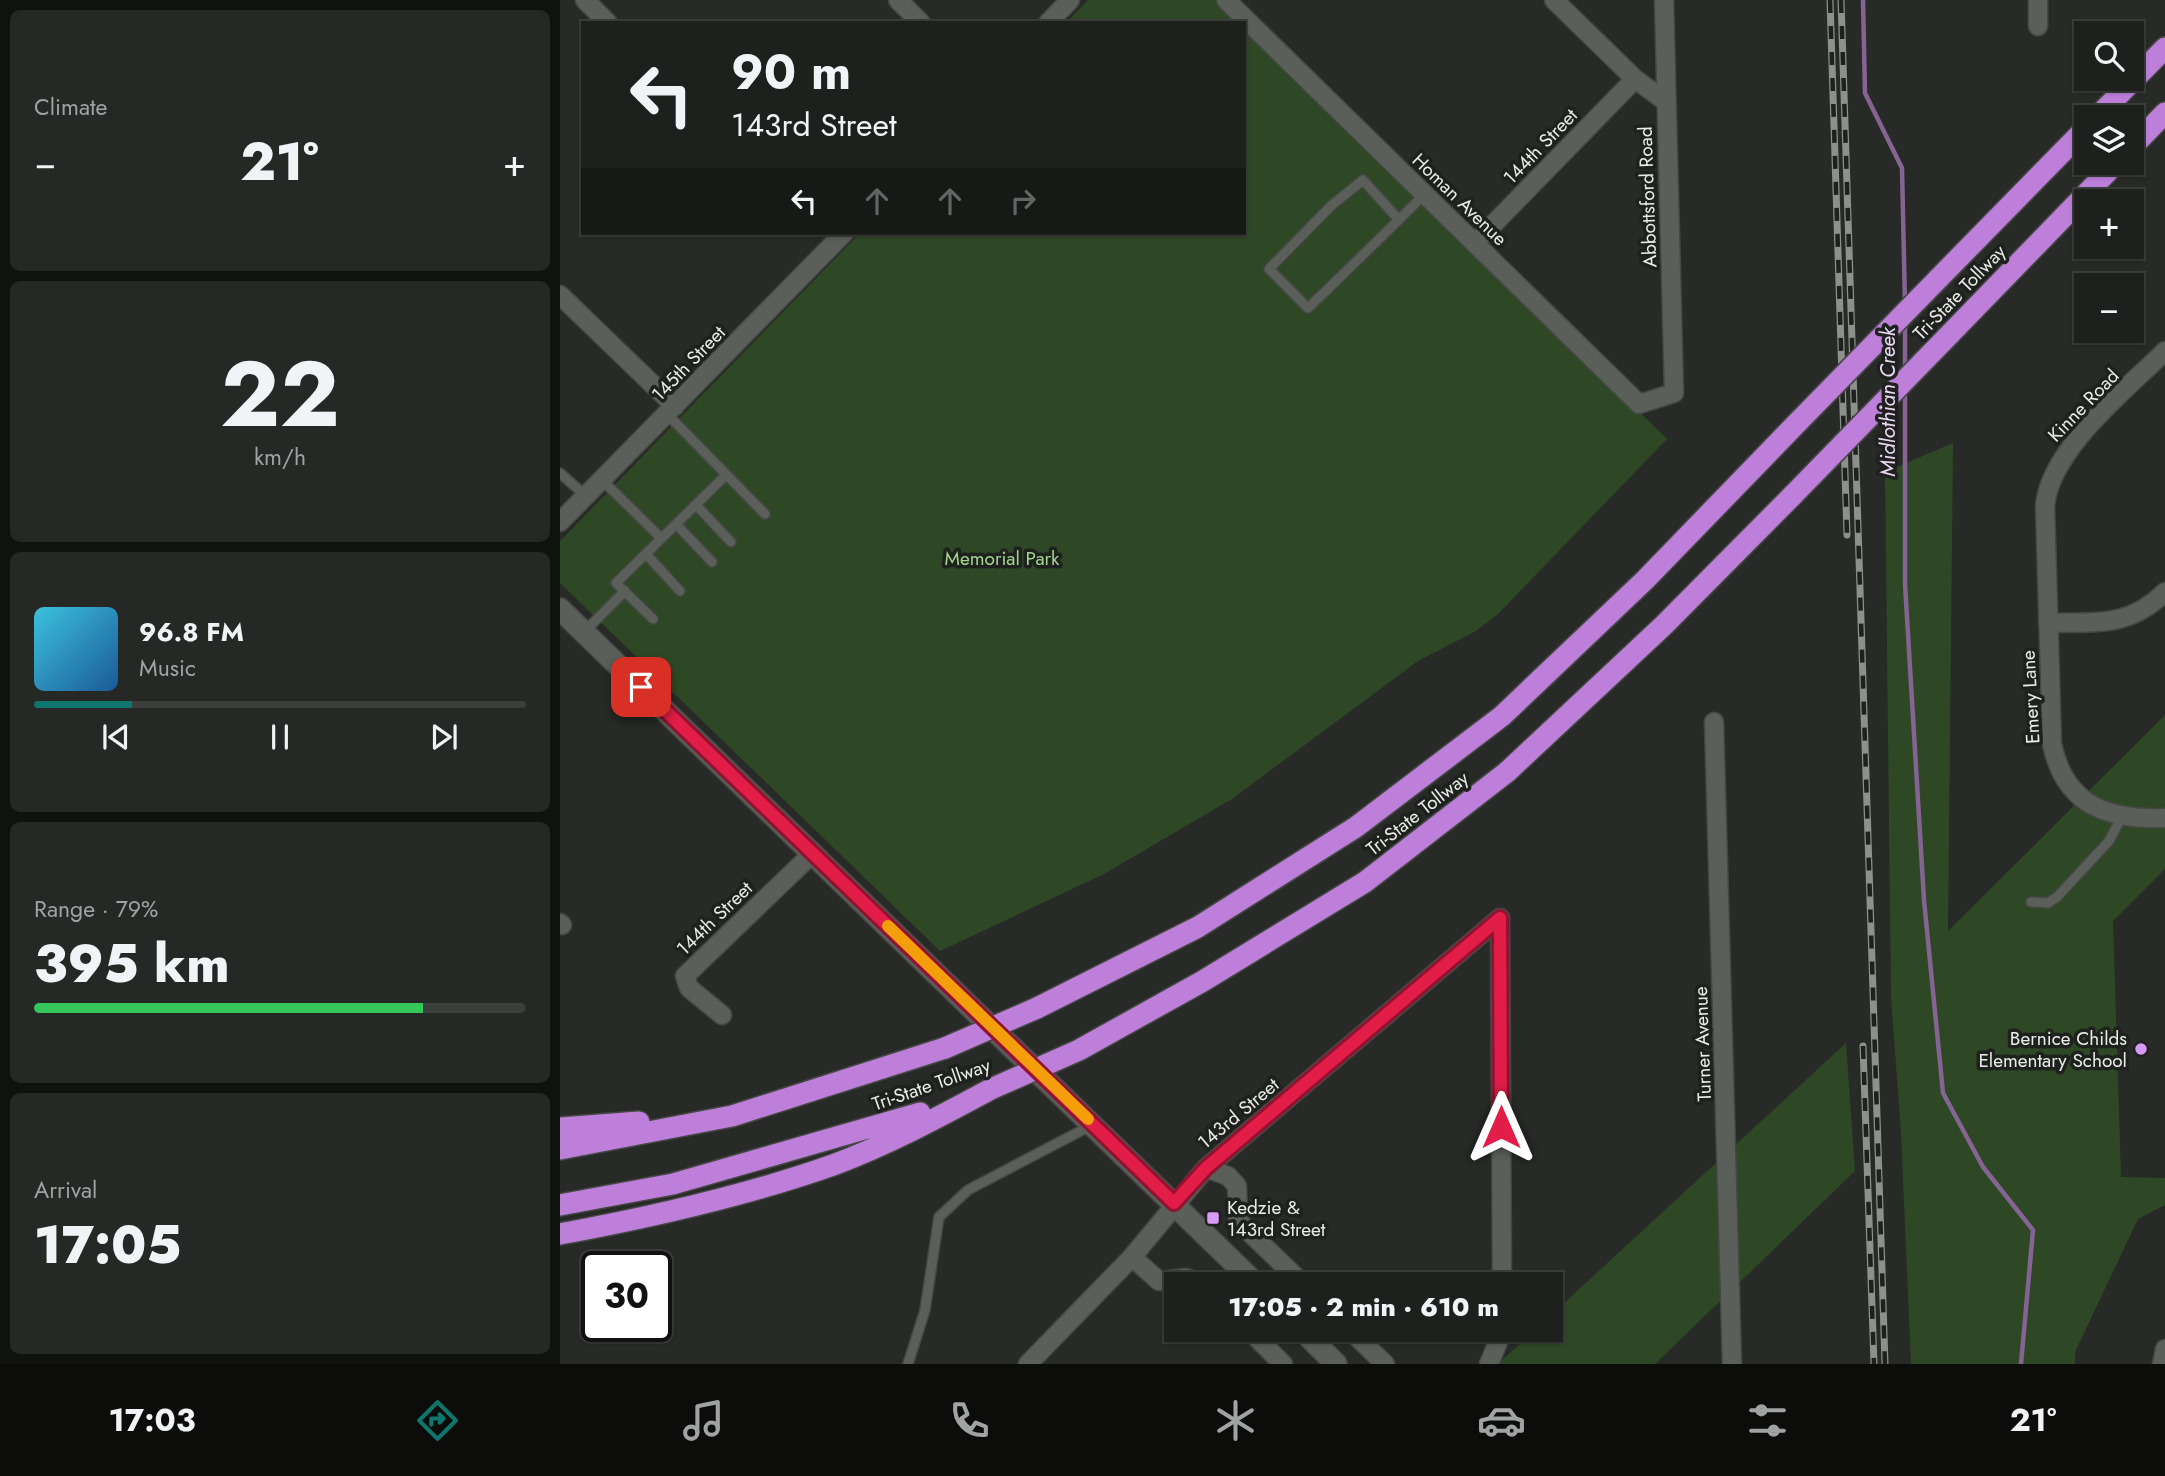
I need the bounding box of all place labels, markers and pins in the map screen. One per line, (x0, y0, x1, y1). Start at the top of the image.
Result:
pin (611, 657, 671, 717)
place label: Bernice Childs Elementary School (1978, 1025, 2127, 1074)
marker: Bernice Childs Elementary School (2133, 1041, 2149, 1057)
place label: Kedzie & 143rd Street (1227, 1194, 1326, 1243)
marker: Kedzie & 143rd Street (1205, 1210, 1221, 1226)

